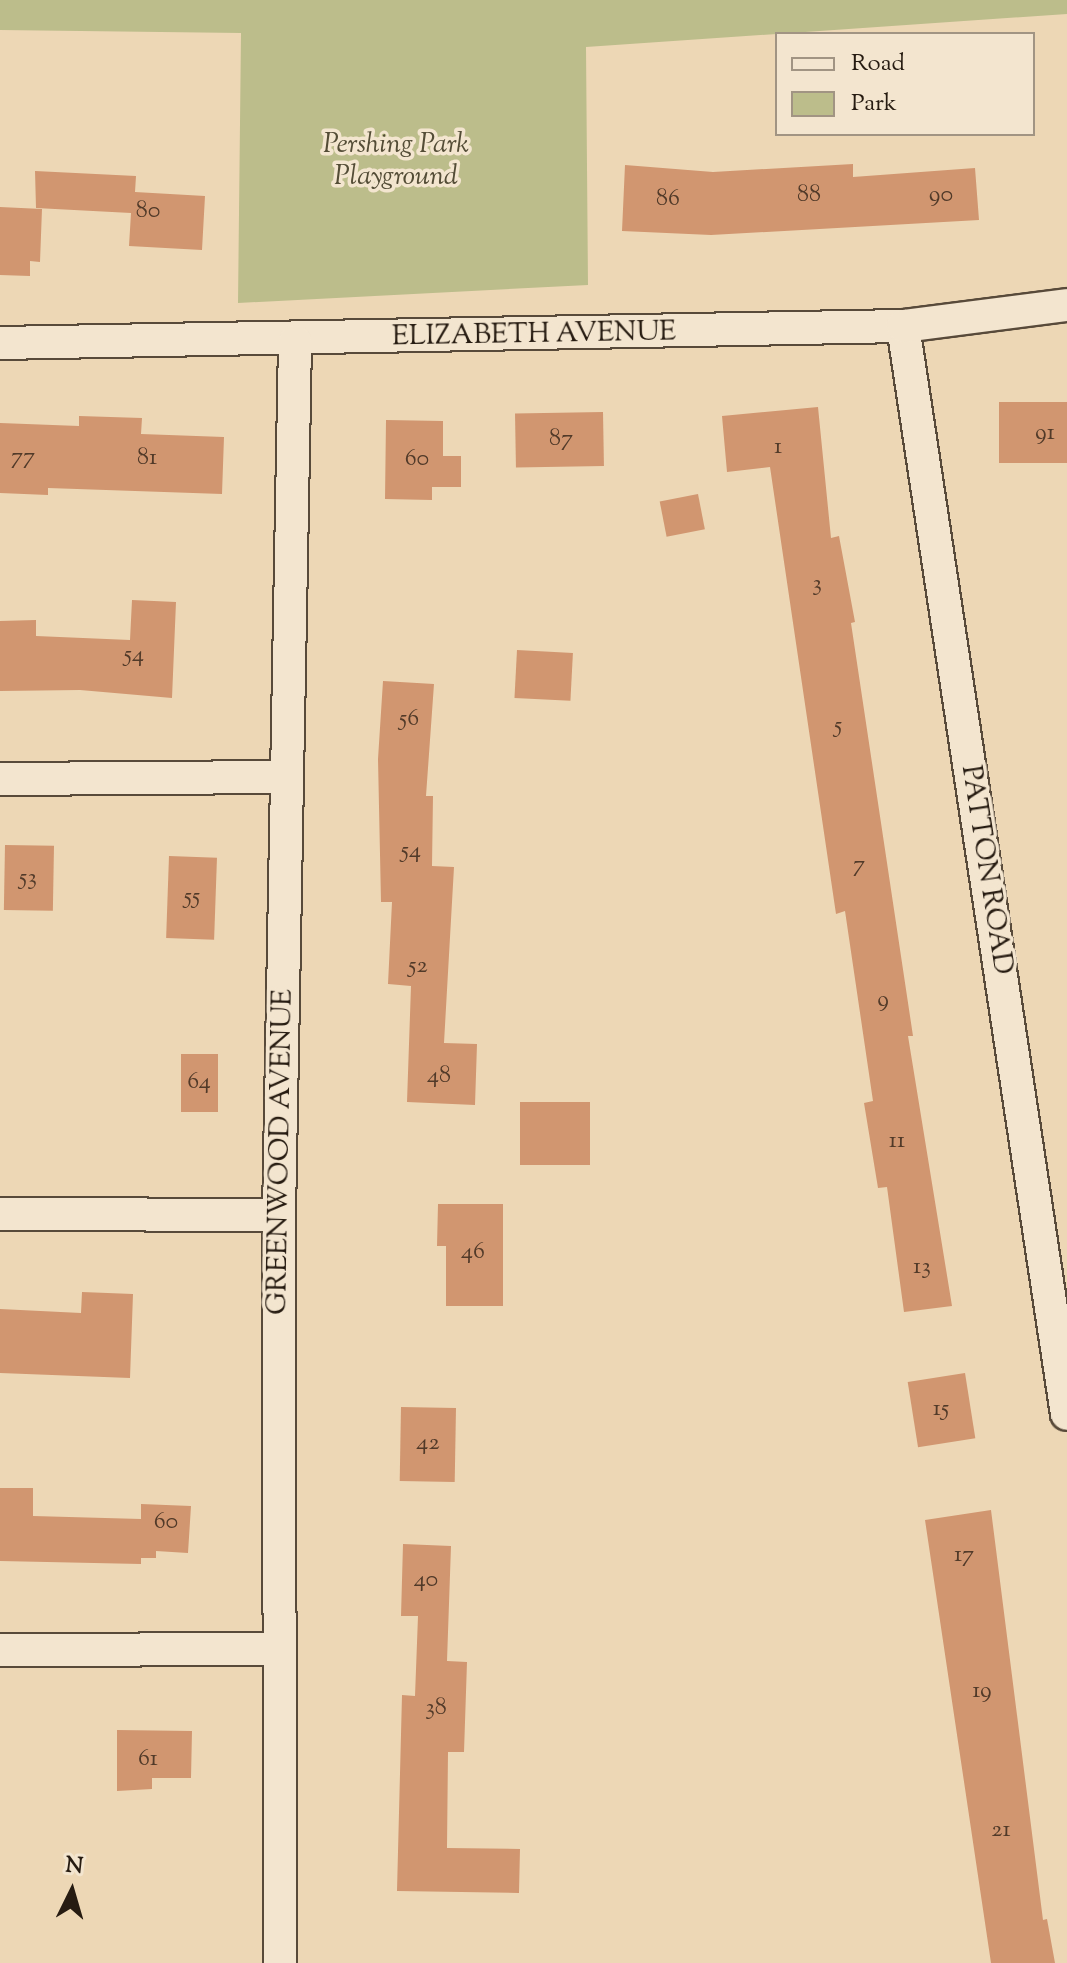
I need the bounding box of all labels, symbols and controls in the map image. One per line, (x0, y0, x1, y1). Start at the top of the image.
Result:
legend (775, 32, 1035, 136)
text: Road (851, 47, 905, 81)
text: Park (851, 87, 897, 121)
park label: Pershing Park Playground (323, 128, 469, 194)
house number: 88 (797, 182, 821, 210)
house number: 90 (929, 182, 953, 210)
house number: 86 (656, 186, 680, 214)
house number: 80 (136, 198, 160, 226)
street label: ELIZABETH AVENUE (392, 316, 676, 354)
house number: 91 (1035, 420, 1055, 448)
house number: 87 (549, 426, 573, 454)
house number: 1 (774, 434, 782, 462)
house number: 77 (11, 444, 35, 472)
house number: 81 (137, 445, 157, 473)
house number: 60 (405, 446, 429, 474)
house number: 3 (812, 571, 822, 599)
house number: 54 (124, 642, 144, 670)
house number: 56 (399, 706, 419, 734)
house number: 5 (834, 713, 842, 741)
street label: PATTON ROAD (953, 763, 1019, 977)
house number: 54 (401, 838, 421, 866)
house number: 7 (853, 852, 865, 880)
house number: 53 (19, 865, 37, 893)
house number: 55 (184, 884, 200, 912)
house number: 52 (408, 953, 428, 981)
house number: 9 (877, 987, 889, 1015)
street label: GREENWOOD AVENUE (261, 989, 301, 1315)
house number: 48 (427, 1063, 451, 1091)
house number: 64 (187, 1069, 211, 1097)
house number: 11 (889, 1128, 905, 1156)
house number: 46 (461, 1239, 485, 1267)
house number: 13 (913, 1254, 931, 1282)
house number: 15 (933, 1396, 949, 1424)
house number: 42 (416, 1430, 440, 1458)
house number: 60 (154, 1509, 178, 1537)
house number: 17 (954, 1542, 974, 1570)
house number: 40 (414, 1567, 438, 1595)
house number: 19 (972, 1678, 992, 1706)
house number: 38 (425, 1695, 447, 1723)
house number: 61 (138, 1746, 158, 1774)
house number: 21 (991, 1817, 1011, 1845)
text: N (64, 1850, 84, 1884)
north arrow (32, 1851, 112, 1931)

